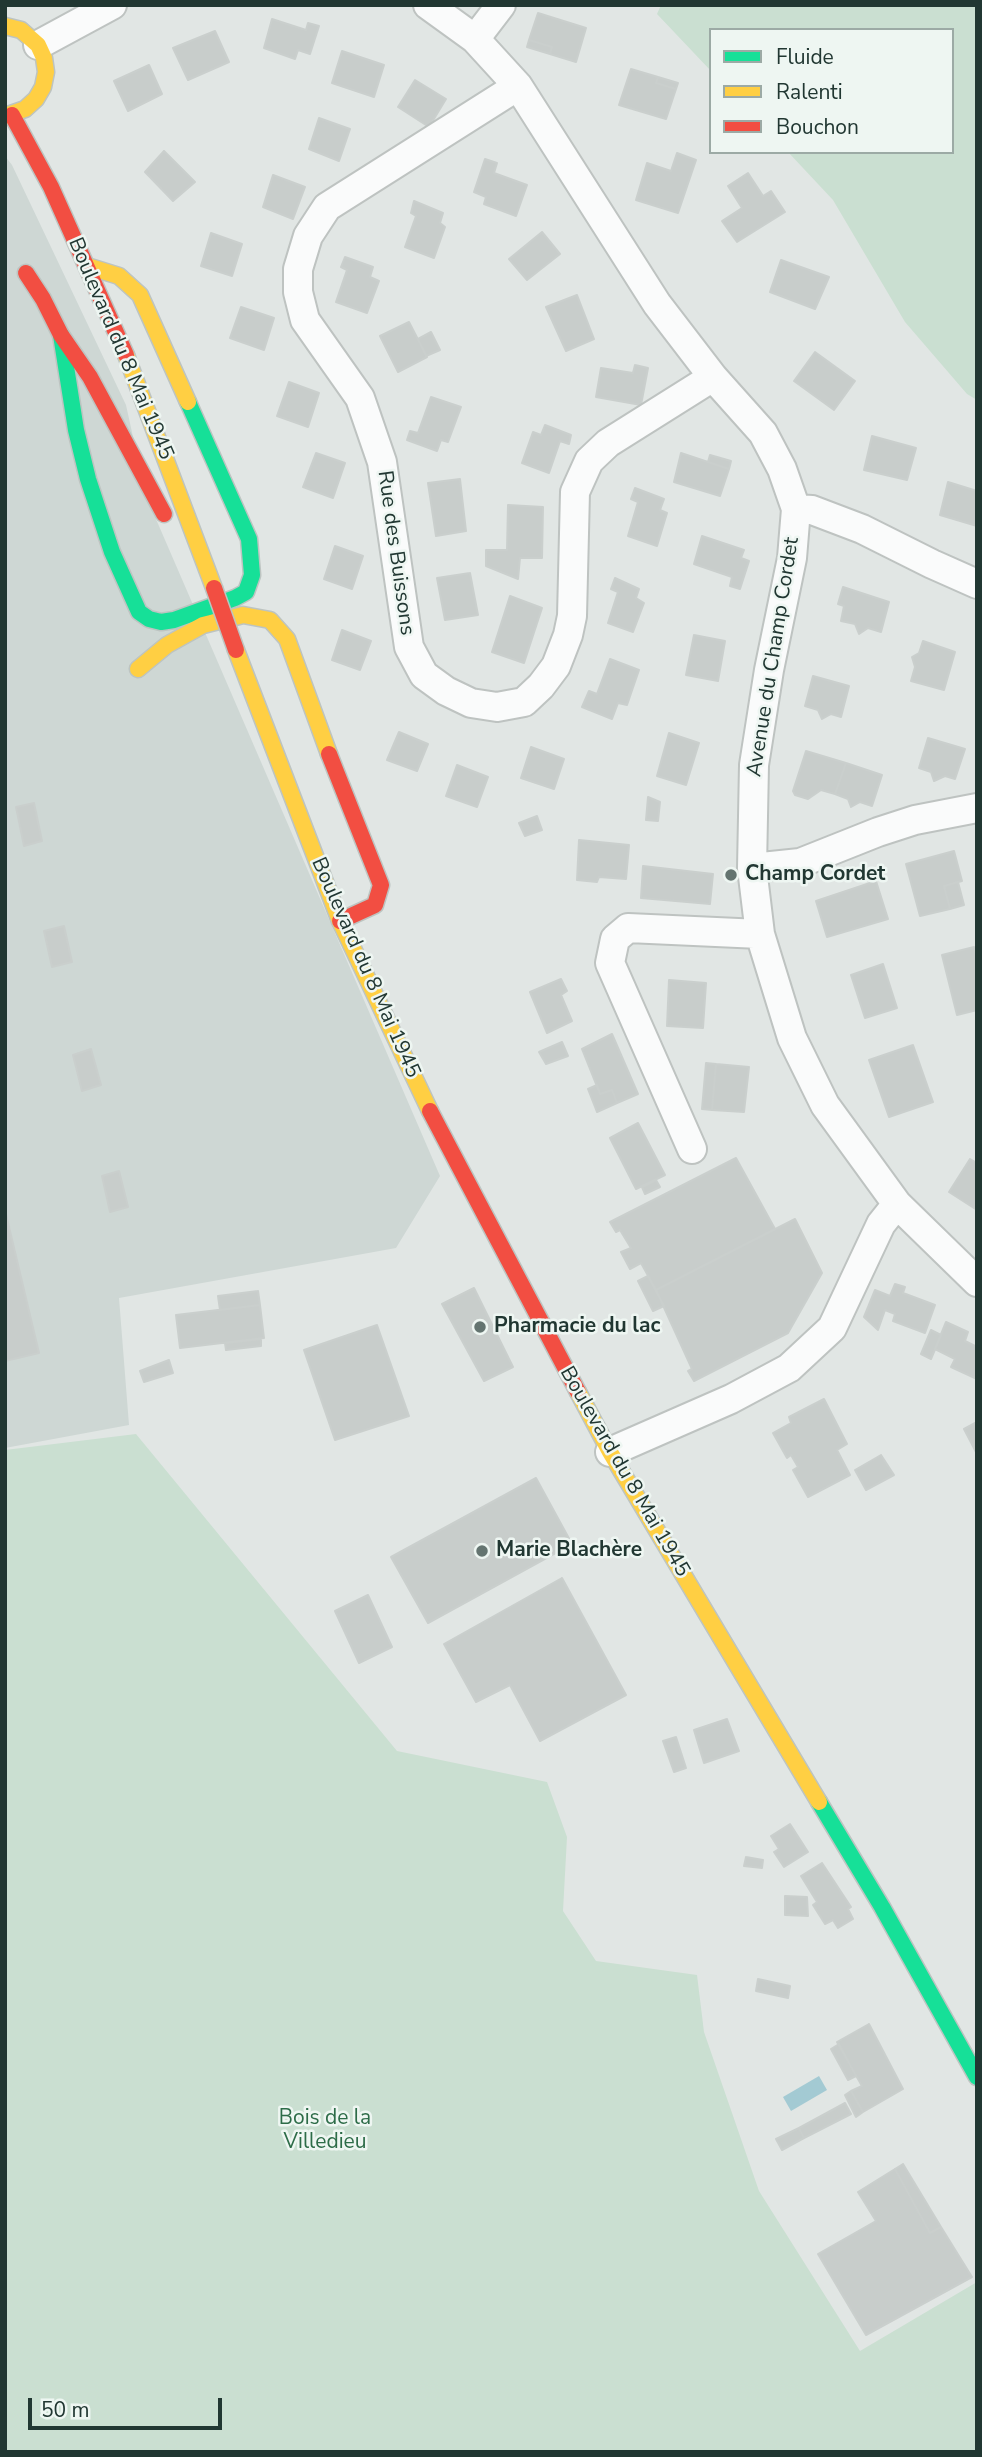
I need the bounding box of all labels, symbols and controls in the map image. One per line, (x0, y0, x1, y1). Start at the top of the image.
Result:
legend (709, 28, 954, 154)
text: Fluide (776, 43, 834, 71)
text: Ralenti (776, 78, 843, 106)
text: Bouchon (776, 113, 859, 141)
street label: Boulevard du 8 Mai 1945 (62, 234, 178, 464)
street label: Rue des Buissons (371, 469, 419, 637)
street label: Avenue du Champ Cordet (743, 535, 805, 779)
street label: Boulevard du 8 Mai 1945 (305, 854, 425, 1082)
place label: Champ Cordet (745, 862, 885, 888)
marker: Champ Cordet (723, 867, 739, 883)
place label: Pharmacie du lac (494, 1314, 660, 1340)
marker: Pharmacie du lac (472, 1319, 488, 1335)
street label: Boulevard du 8 Mai 1945 (553, 1362, 695, 1582)
place label: Marie Blachère (496, 1538, 642, 1564)
marker: Marie Blachère (474, 1543, 490, 1559)
park label: Bois de la Villedieu (279, 2106, 371, 2156)
scale bar (32, 2384, 226, 2428)
text: 50 m (41, 2396, 90, 2424)

